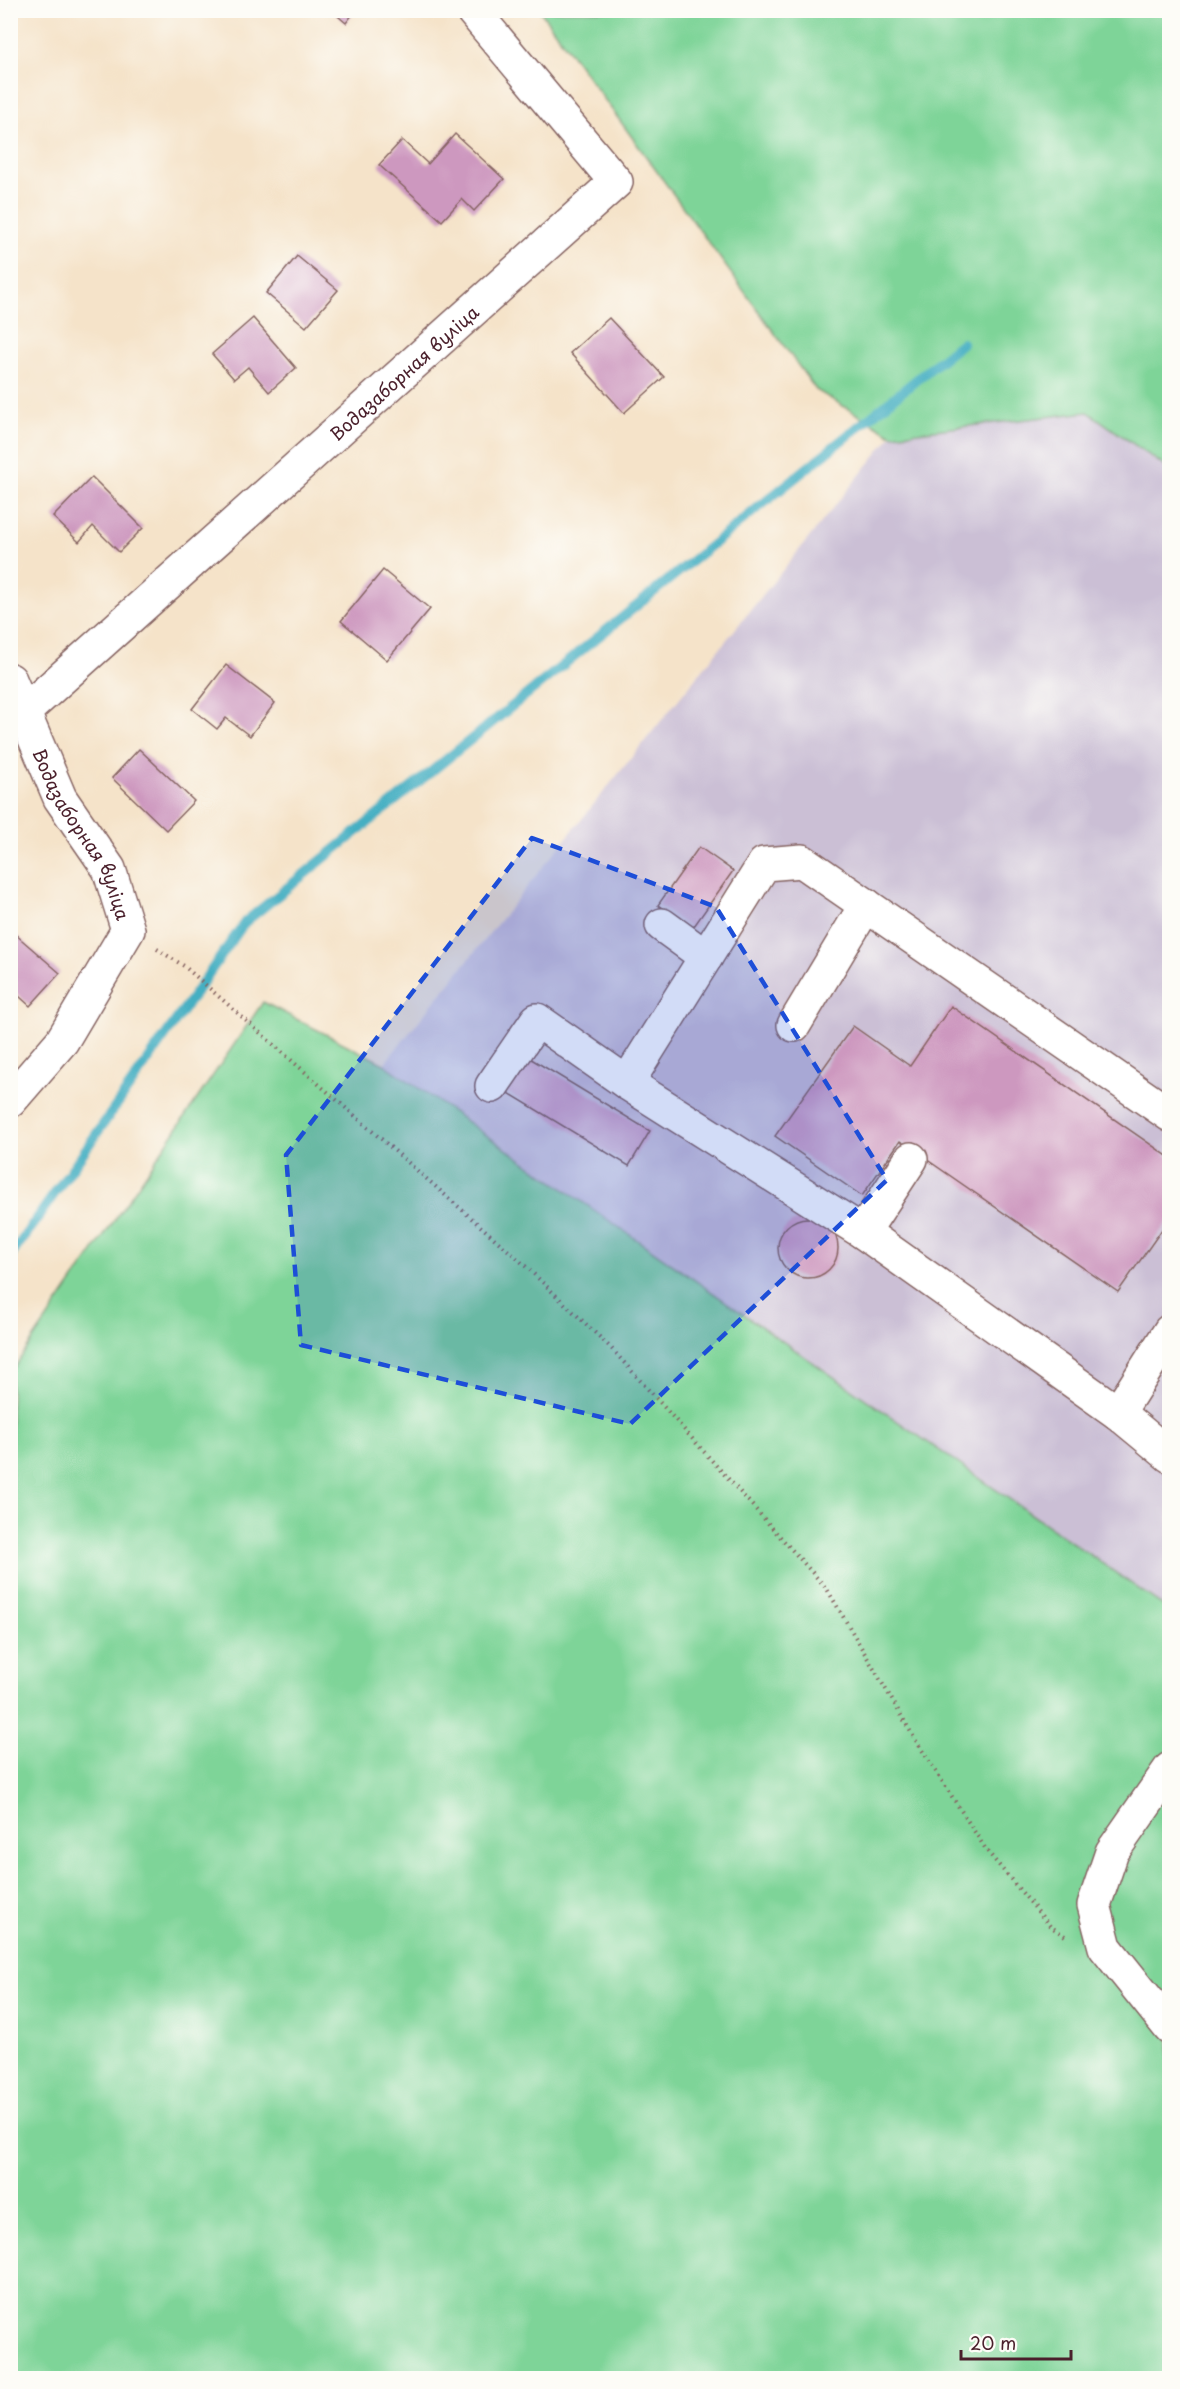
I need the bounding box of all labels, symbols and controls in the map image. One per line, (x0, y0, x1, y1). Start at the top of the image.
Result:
street label: Водазаборная вуліца (323, 298, 484, 446)
street label: Водазаборная вуліца (27, 744, 138, 923)
scale bar (961, 2323, 1070, 2361)
text: 20 m (970, 2329, 1016, 2356)

